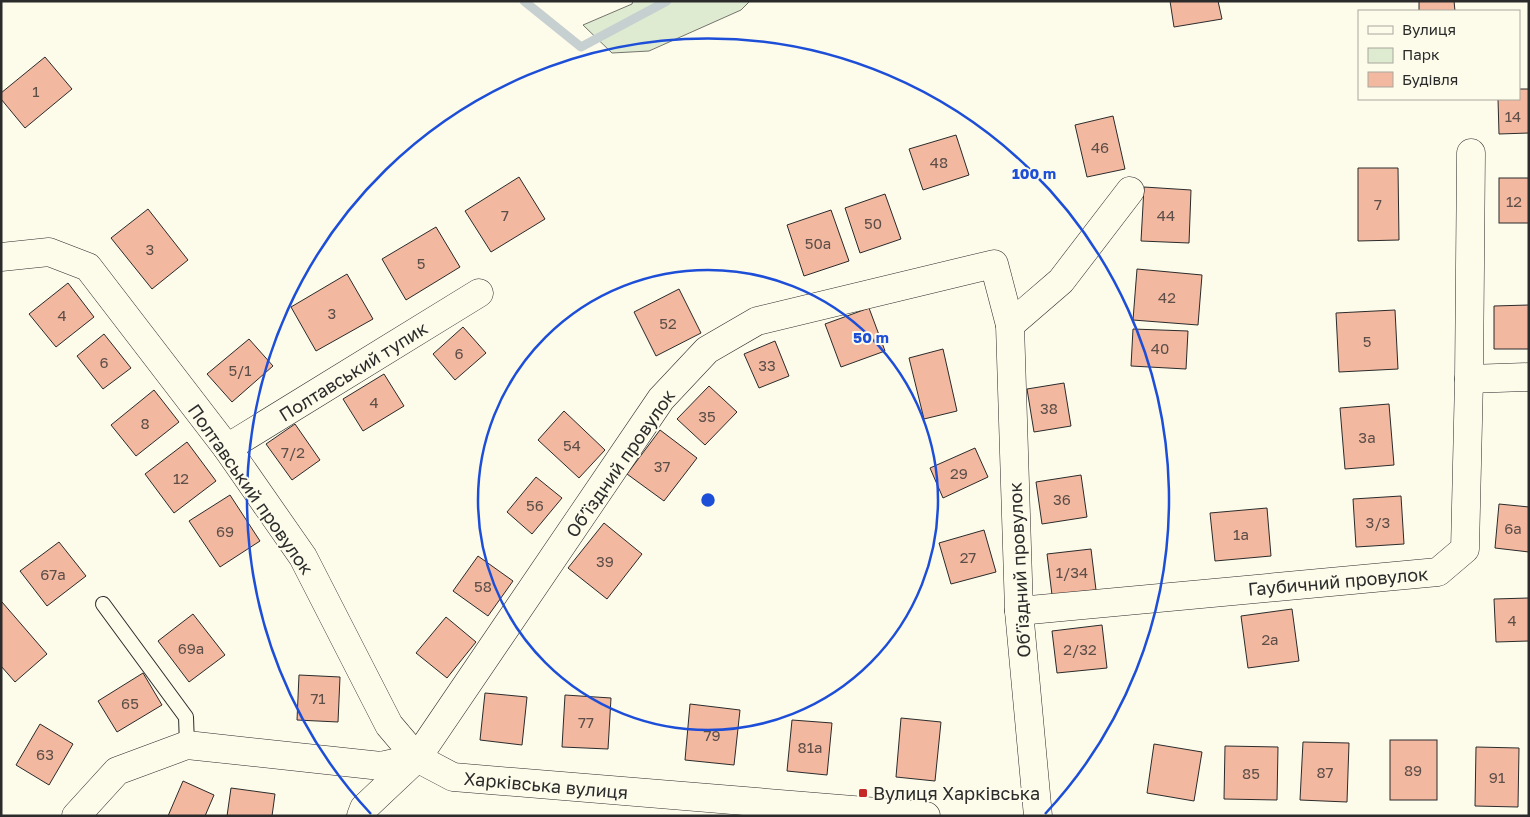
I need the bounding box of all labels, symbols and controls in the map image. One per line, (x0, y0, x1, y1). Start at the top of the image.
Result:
legend (1358, 10, 1520, 100)
text: Вулиця (1402, 20, 1456, 38)
text: Парк (1402, 45, 1440, 63)
text: Будівля (1402, 70, 1458, 88)
house number: 1 (32, 82, 40, 100)
house number: 14 (1505, 107, 1521, 125)
house number: 46 (1091, 138, 1109, 156)
house number: 48 (930, 153, 948, 171)
text: 100 m (1012, 164, 1056, 182)
house number: 12 (1506, 192, 1522, 210)
house number: 7 (1374, 195, 1382, 213)
house number: 7 (501, 206, 509, 224)
house number: 44 (1157, 206, 1175, 224)
house number: 50 (864, 214, 882, 232)
house number: 50а (805, 234, 831, 252)
house number: 3 (146, 240, 154, 258)
house number: 5 (417, 254, 425, 272)
house number: 42 (1158, 288, 1176, 306)
house number: 3 (328, 304, 336, 322)
house number: 4 (57, 306, 67, 324)
house number: 52 (659, 314, 677, 332)
street label: Полтавський тупик (275, 316, 431, 426)
text: 50 m (853, 328, 889, 346)
house number: 5 (1363, 332, 1371, 350)
house number: 40 (1151, 339, 1169, 357)
house number: 6 (454, 344, 464, 362)
house number: 6 (99, 353, 109, 371)
house number: 33 (758, 356, 776, 374)
house number: 5/1 (228, 361, 252, 379)
street label: Обʼїздний провулок (561, 385, 679, 541)
house number: 4 (369, 393, 379, 411)
street label: Полтавський провулок (184, 399, 318, 579)
house number: 38 (1040, 399, 1058, 417)
house number: 35 (698, 407, 716, 425)
house number: 8 (140, 414, 150, 432)
house number: 3а (1358, 428, 1376, 446)
house number: 54 (563, 436, 581, 454)
house number: 7/2 (281, 443, 305, 461)
house number: 37 (654, 457, 670, 475)
house number: 29 (950, 464, 968, 482)
house number: 12 (173, 469, 189, 487)
street label: Обʼїздний провулок (1003, 482, 1035, 658)
house number: 36 (1053, 490, 1071, 508)
centre of rings (699, 491, 717, 509)
house number: 56 (526, 496, 544, 514)
house number: 3/3 (1366, 513, 1390, 531)
house number: 6а (1504, 519, 1522, 537)
house number: 69 (216, 522, 234, 540)
house number: 1а (1233, 525, 1249, 543)
house number: 27 (960, 548, 976, 566)
house number: 39 (596, 552, 614, 570)
street label: Гаубичний провулок (1247, 562, 1429, 600)
house number: 1/34 (1056, 563, 1088, 581)
house number: 67а (40, 565, 66, 583)
house number: 58 (474, 577, 492, 595)
house number: 4 (1507, 611, 1517, 629)
house number: 2а (1261, 630, 1279, 648)
house number: 69а (178, 639, 204, 657)
house number: 2/32 (1063, 640, 1097, 658)
house number: 71 (310, 689, 326, 707)
house number: 65 (121, 694, 139, 712)
house number: 77 (578, 713, 594, 731)
house number: 79 (703, 726, 721, 744)
house number: 81а (798, 738, 822, 756)
house number: 63 (36, 745, 54, 763)
house number: 89 (1404, 761, 1422, 779)
house number: 87 (1316, 763, 1334, 781)
house number: 85 (1242, 764, 1260, 782)
street label: Харківська вулиця (463, 767, 629, 803)
house number: 91 (1489, 768, 1505, 786)
place label: Вулиця Харківська (873, 782, 1040, 804)
marker: Вулиця Харківська (857, 787, 869, 799)

